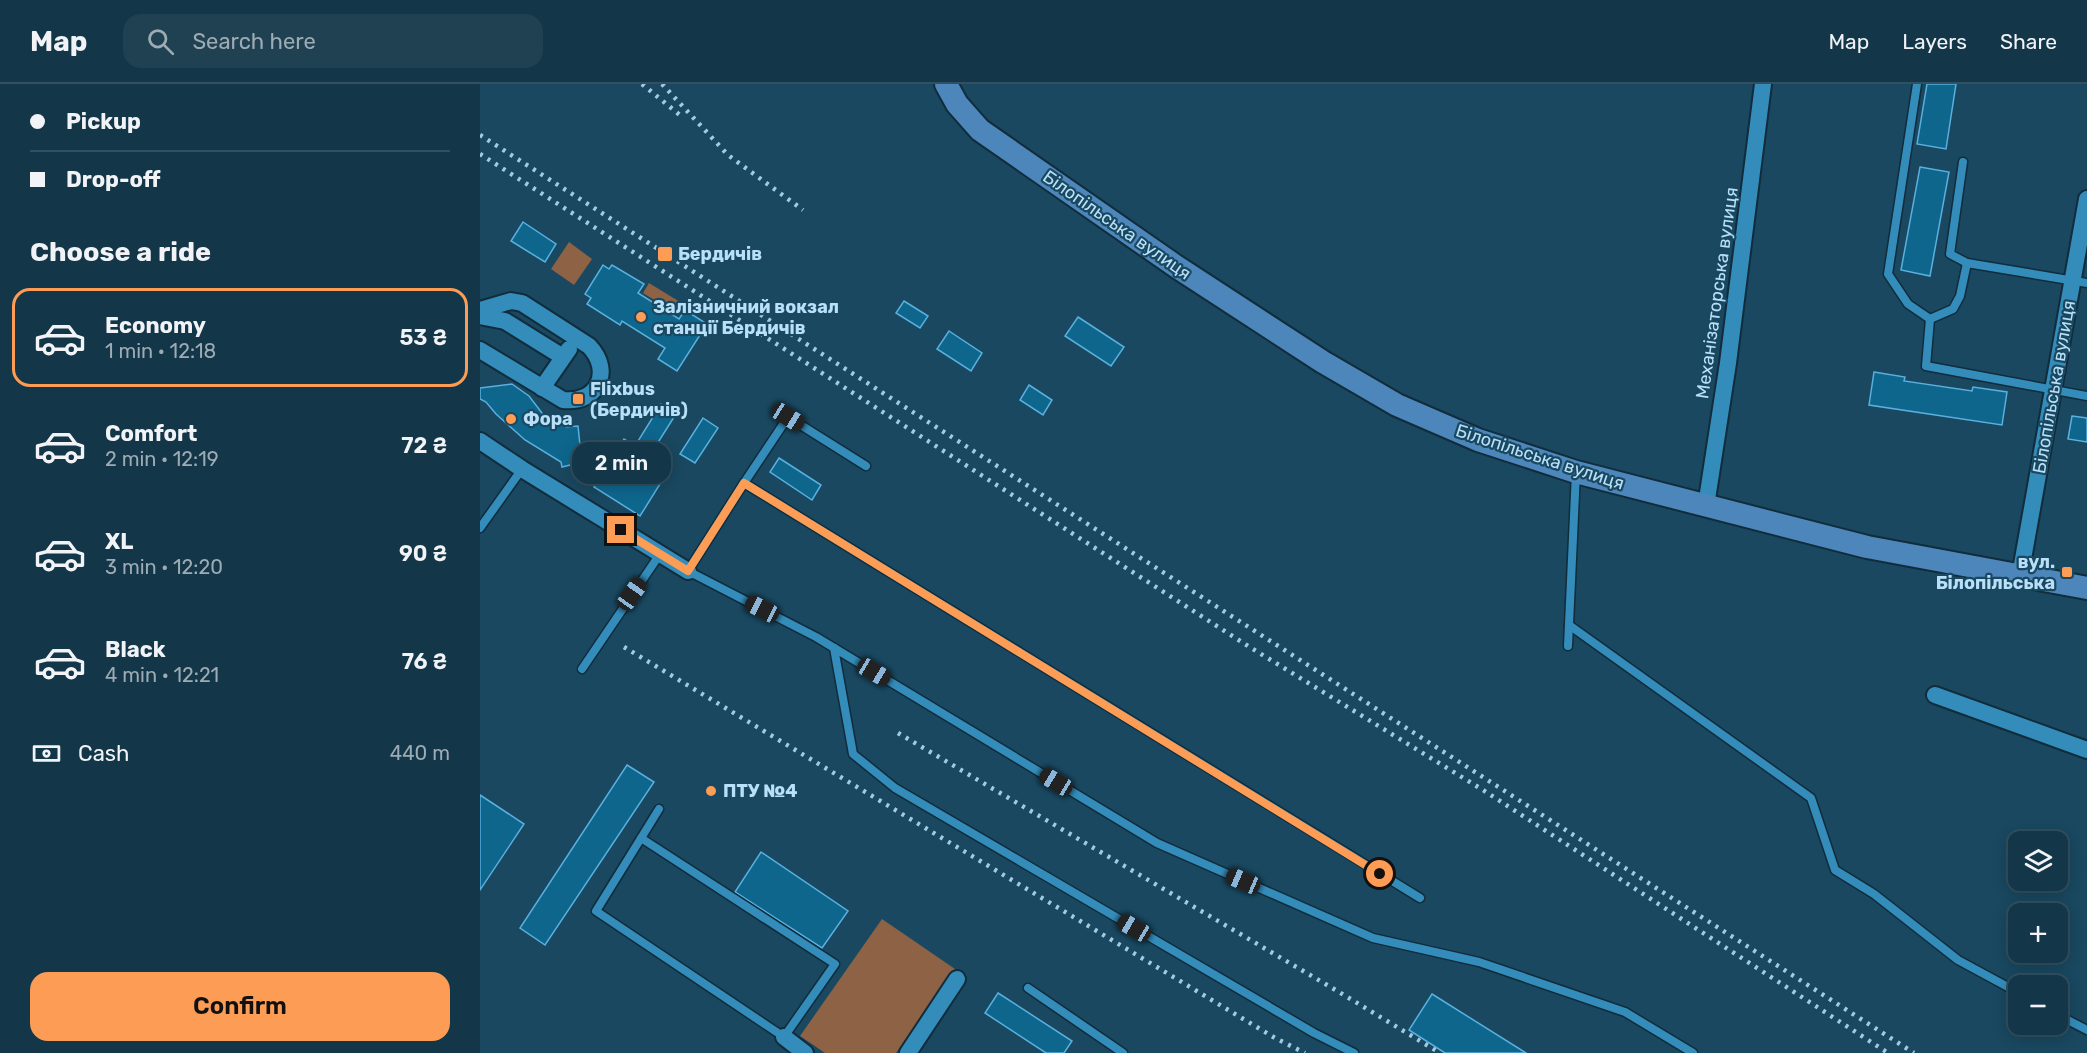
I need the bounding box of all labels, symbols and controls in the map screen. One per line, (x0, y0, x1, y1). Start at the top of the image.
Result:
search box (123, 14, 543, 68)
text: Map (30, 25, 87, 58)
icon: search (144, 25, 177, 58)
text: Search here (192, 28, 316, 55)
text: Map (1828, 29, 1869, 54)
text: Layers (1902, 29, 1967, 54)
text: Share (2000, 29, 2057, 54)
text: Pickup (66, 108, 141, 135)
text: Drop-off (66, 166, 161, 193)
street label: Білопільська вулиця (1039, 166, 1195, 284)
street label: Механізаторська вулиця (1691, 186, 1743, 400)
text: Choose a ride (30, 236, 211, 268)
place label: Бердичів (678, 243, 762, 265)
marker: Бердичів (656, 245, 674, 263)
place label: Залізничний вокзал станції Бердичів (653, 296, 839, 339)
street label: Білопільська вулиця (2028, 299, 2080, 475)
marker: Залізничний вокзал станції Бердичів (634, 310, 648, 324)
icon: car (33, 311, 87, 365)
text: Economy (105, 312, 206, 339)
text: 53 ₴ (399, 324, 447, 351)
text: 1 min · 12:18 (105, 339, 216, 363)
place label: Flixbus (Бердичів) (590, 378, 688, 421)
marker: Flixbus (Бердичів) (571, 392, 585, 406)
car (768, 400, 808, 434)
place label: Фора (523, 408, 573, 430)
marker: Фора (504, 412, 518, 426)
icon: car (33, 419, 87, 473)
street label: Білопільська вулиця (1453, 419, 1627, 495)
text: Comfort (105, 420, 197, 447)
text: 72 ₴ (401, 432, 447, 459)
callout: 2 min (572, 443, 670, 485)
text: 2 min · 12:19 (105, 447, 219, 471)
text: 2 min (595, 451, 648, 475)
route end (607, 516, 634, 543)
icon: car (33, 527, 87, 581)
text: XL (105, 528, 133, 555)
text: 90 ₴ (399, 540, 447, 567)
place label: вул. Білопільська (1936, 551, 2055, 594)
text: 3 min · 12:20 (105, 555, 223, 579)
marker: вул. Білопільська (2060, 565, 2074, 579)
car (614, 574, 650, 614)
car (742, 593, 782, 625)
icon: car (33, 635, 87, 689)
text: Black (105, 636, 166, 663)
text: 76 ₴ (402, 648, 447, 675)
car (854, 655, 894, 689)
text: 4 min · 12:21 (105, 663, 219, 687)
icon: cash (30, 737, 63, 770)
text: Cash (78, 740, 129, 767)
text: 440 m (390, 741, 450, 765)
car (1036, 765, 1076, 799)
place label: ПТУ №4 (723, 780, 798, 802)
marker: ПТУ №4 (704, 784, 718, 798)
map controls (2008, 831, 2068, 1035)
button: layers (2008, 831, 2068, 891)
route start (1366, 860, 1393, 887)
car (1223, 866, 1263, 896)
button: + (2008, 903, 2068, 963)
car (1114, 911, 1154, 945)
button: Confirm (30, 972, 450, 1041)
button: − (2008, 975, 2068, 1035)

